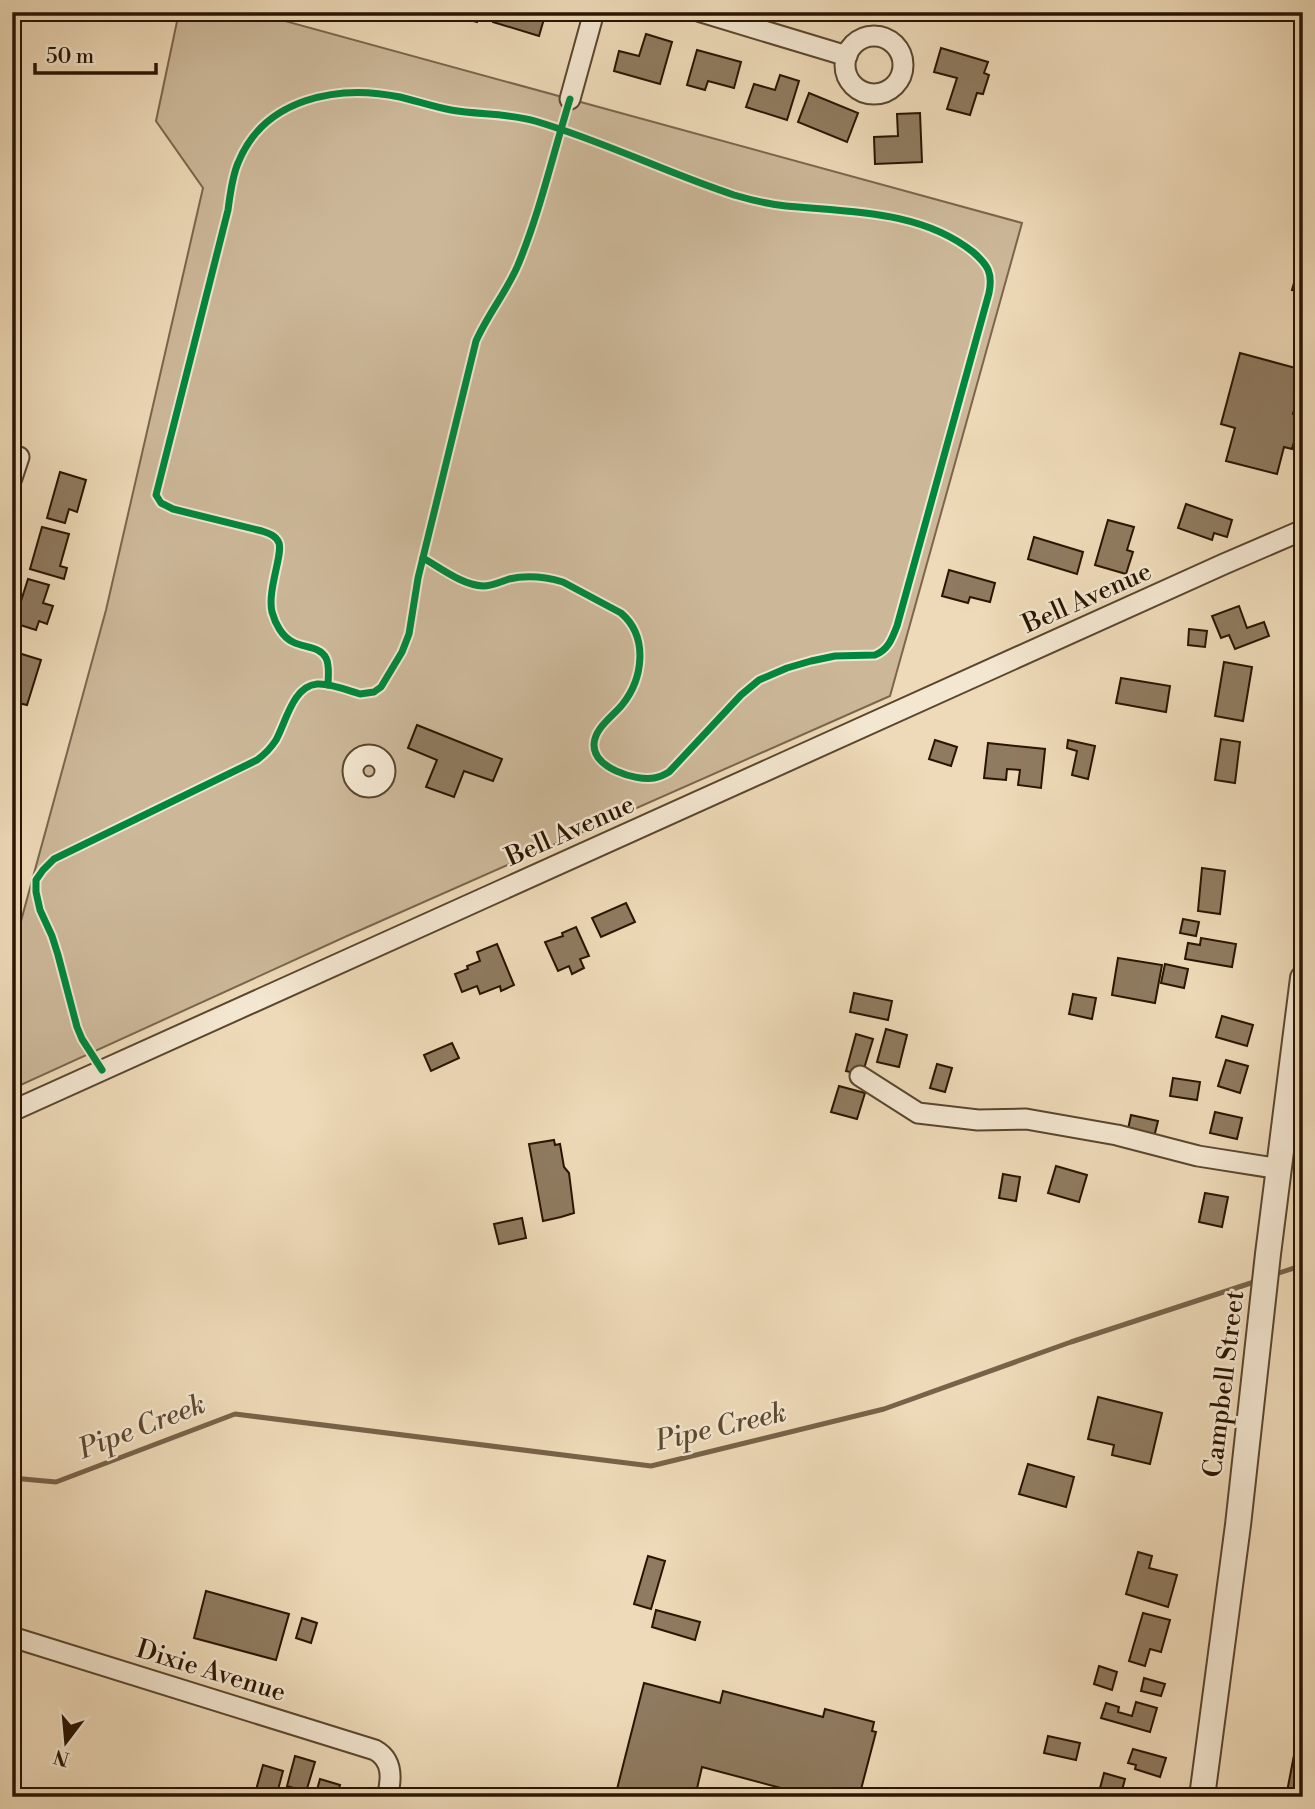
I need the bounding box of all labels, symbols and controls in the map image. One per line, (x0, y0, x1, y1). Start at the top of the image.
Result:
scale bar (35, 32, 156, 76)
text: 50 m (46, 44, 94, 70)
street label: Bell Avenue (1017, 555, 1156, 641)
street label: Bell Avenue (500, 788, 639, 874)
street label: Campbell Street (1197, 1289, 1251, 1479)
water label: Pipe Creek (73, 1387, 210, 1468)
water label: Pipe Creek (651, 1395, 790, 1459)
street label: Dixie Avenue (132, 1633, 290, 1709)
north arrow (32, 1708, 102, 1778)
text: N (51, 1744, 72, 1771)

